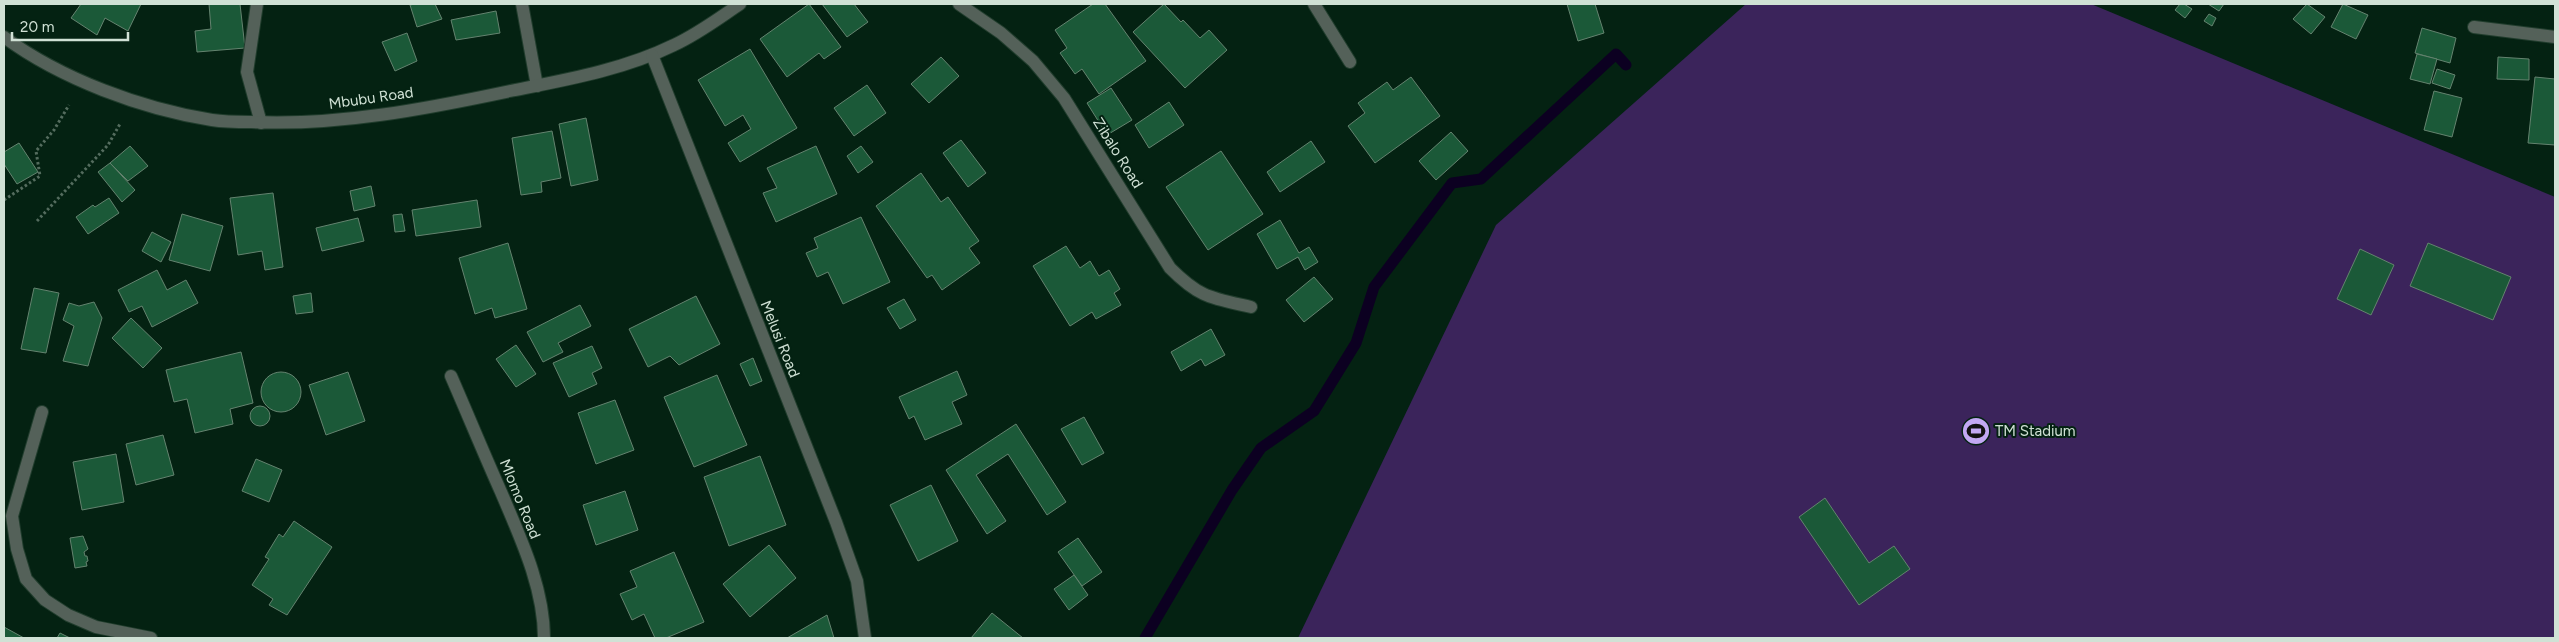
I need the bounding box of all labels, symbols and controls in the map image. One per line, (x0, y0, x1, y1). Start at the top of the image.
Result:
scale bar (12, 10, 129, 42)
text: 20 m (20, 18, 54, 36)
street label: Mbubu Road (328, 83, 414, 113)
street label: Zibalo Road (1089, 114, 1147, 192)
street label: Melusi Road (756, 298, 804, 380)
sports icon: TM Stadium (1961, 416, 1991, 446)
place label: TM Stadium (1995, 422, 2076, 440)
street label: Mlomo Road (496, 457, 544, 541)

